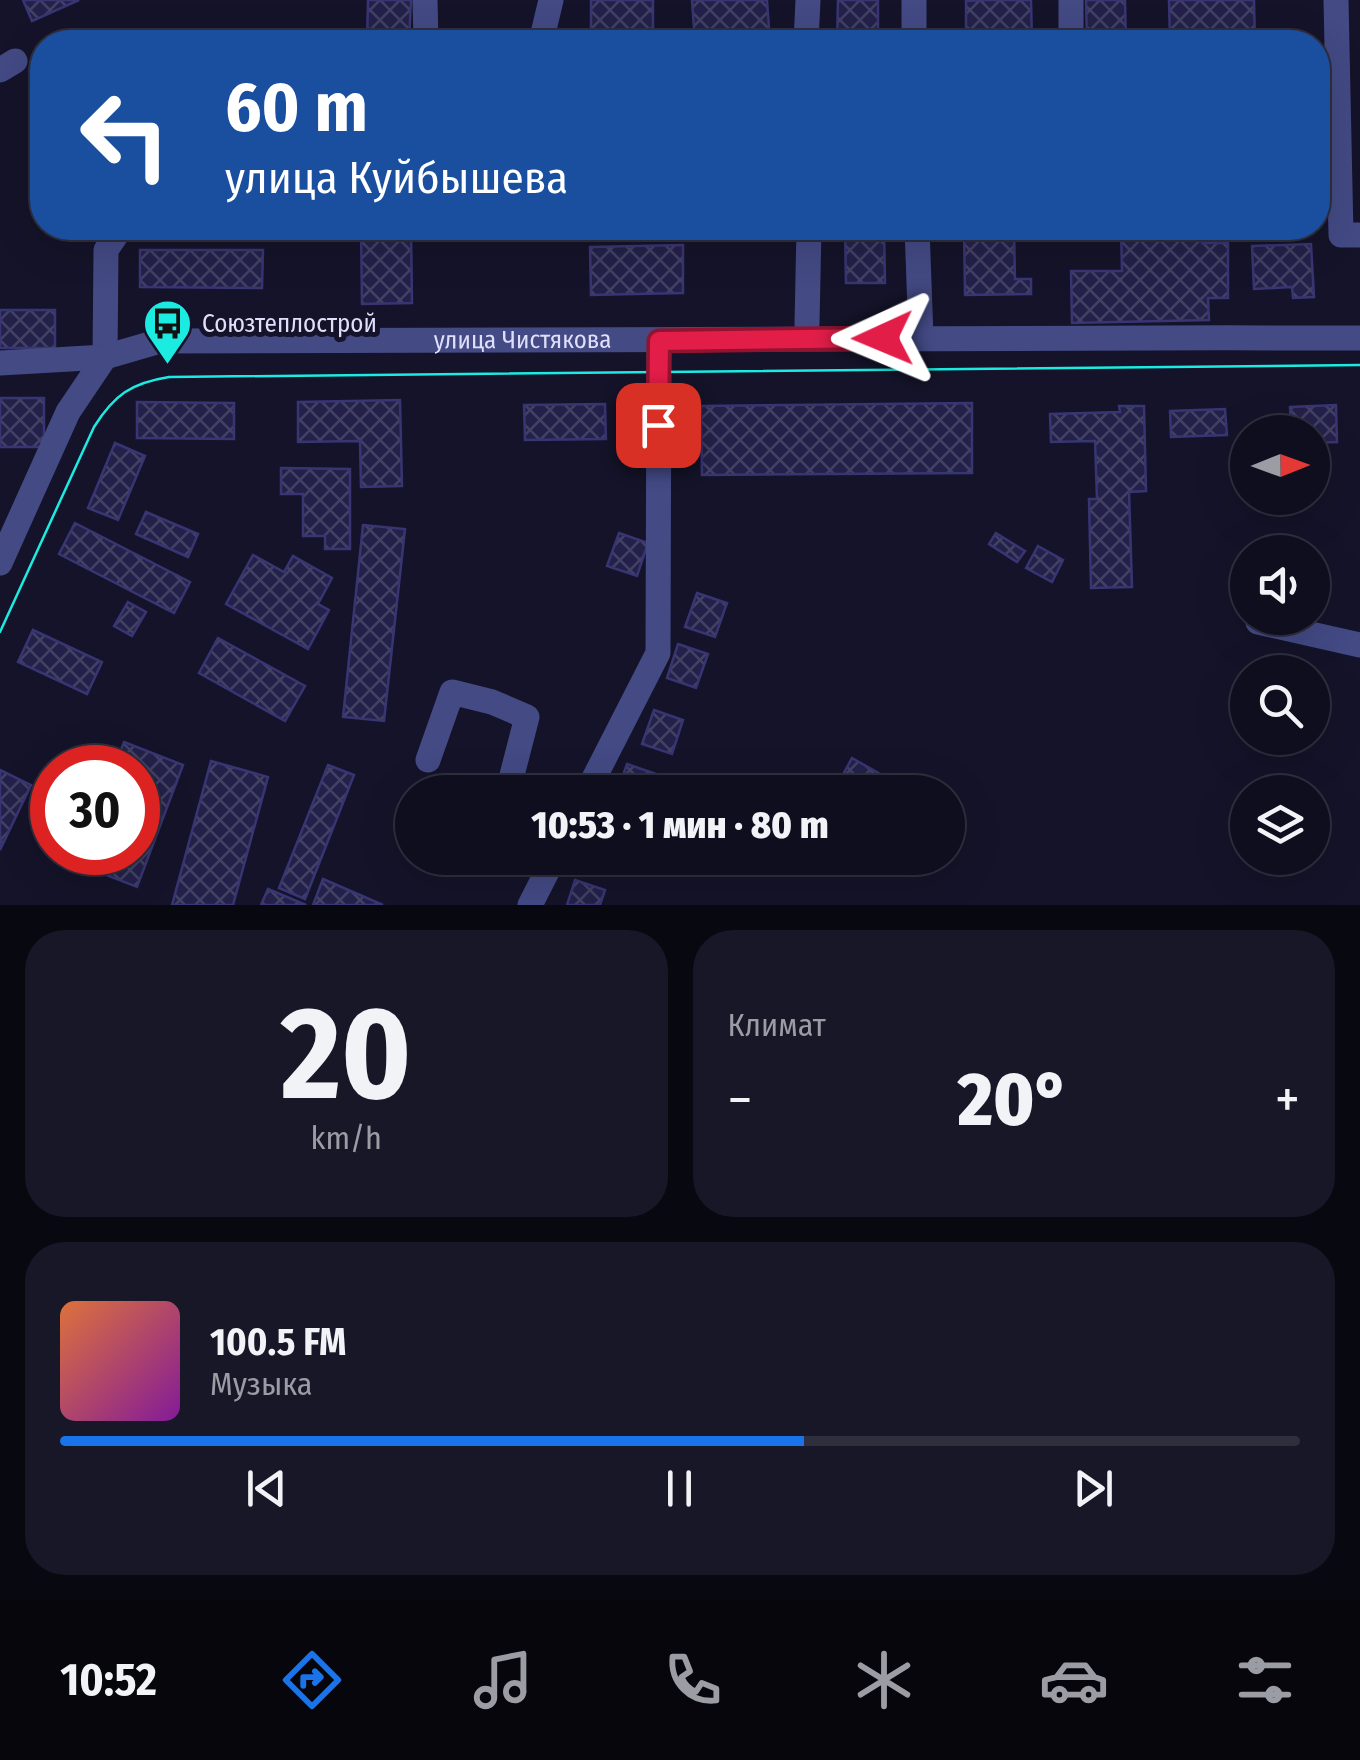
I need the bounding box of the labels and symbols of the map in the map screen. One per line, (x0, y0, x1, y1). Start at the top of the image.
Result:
position arrow (831, 286, 935, 390)
bus stop icon: Союзтеплострой (141, 298, 193, 366)
place label: Союзтеплострой (202, 309, 377, 339)
street label: улица Чистякова (434, 325, 611, 355)
pin (616, 383, 701, 468)
north arrow (1230, 415, 1330, 515)
speed limit sign: 30 (30, 745, 160, 875)

